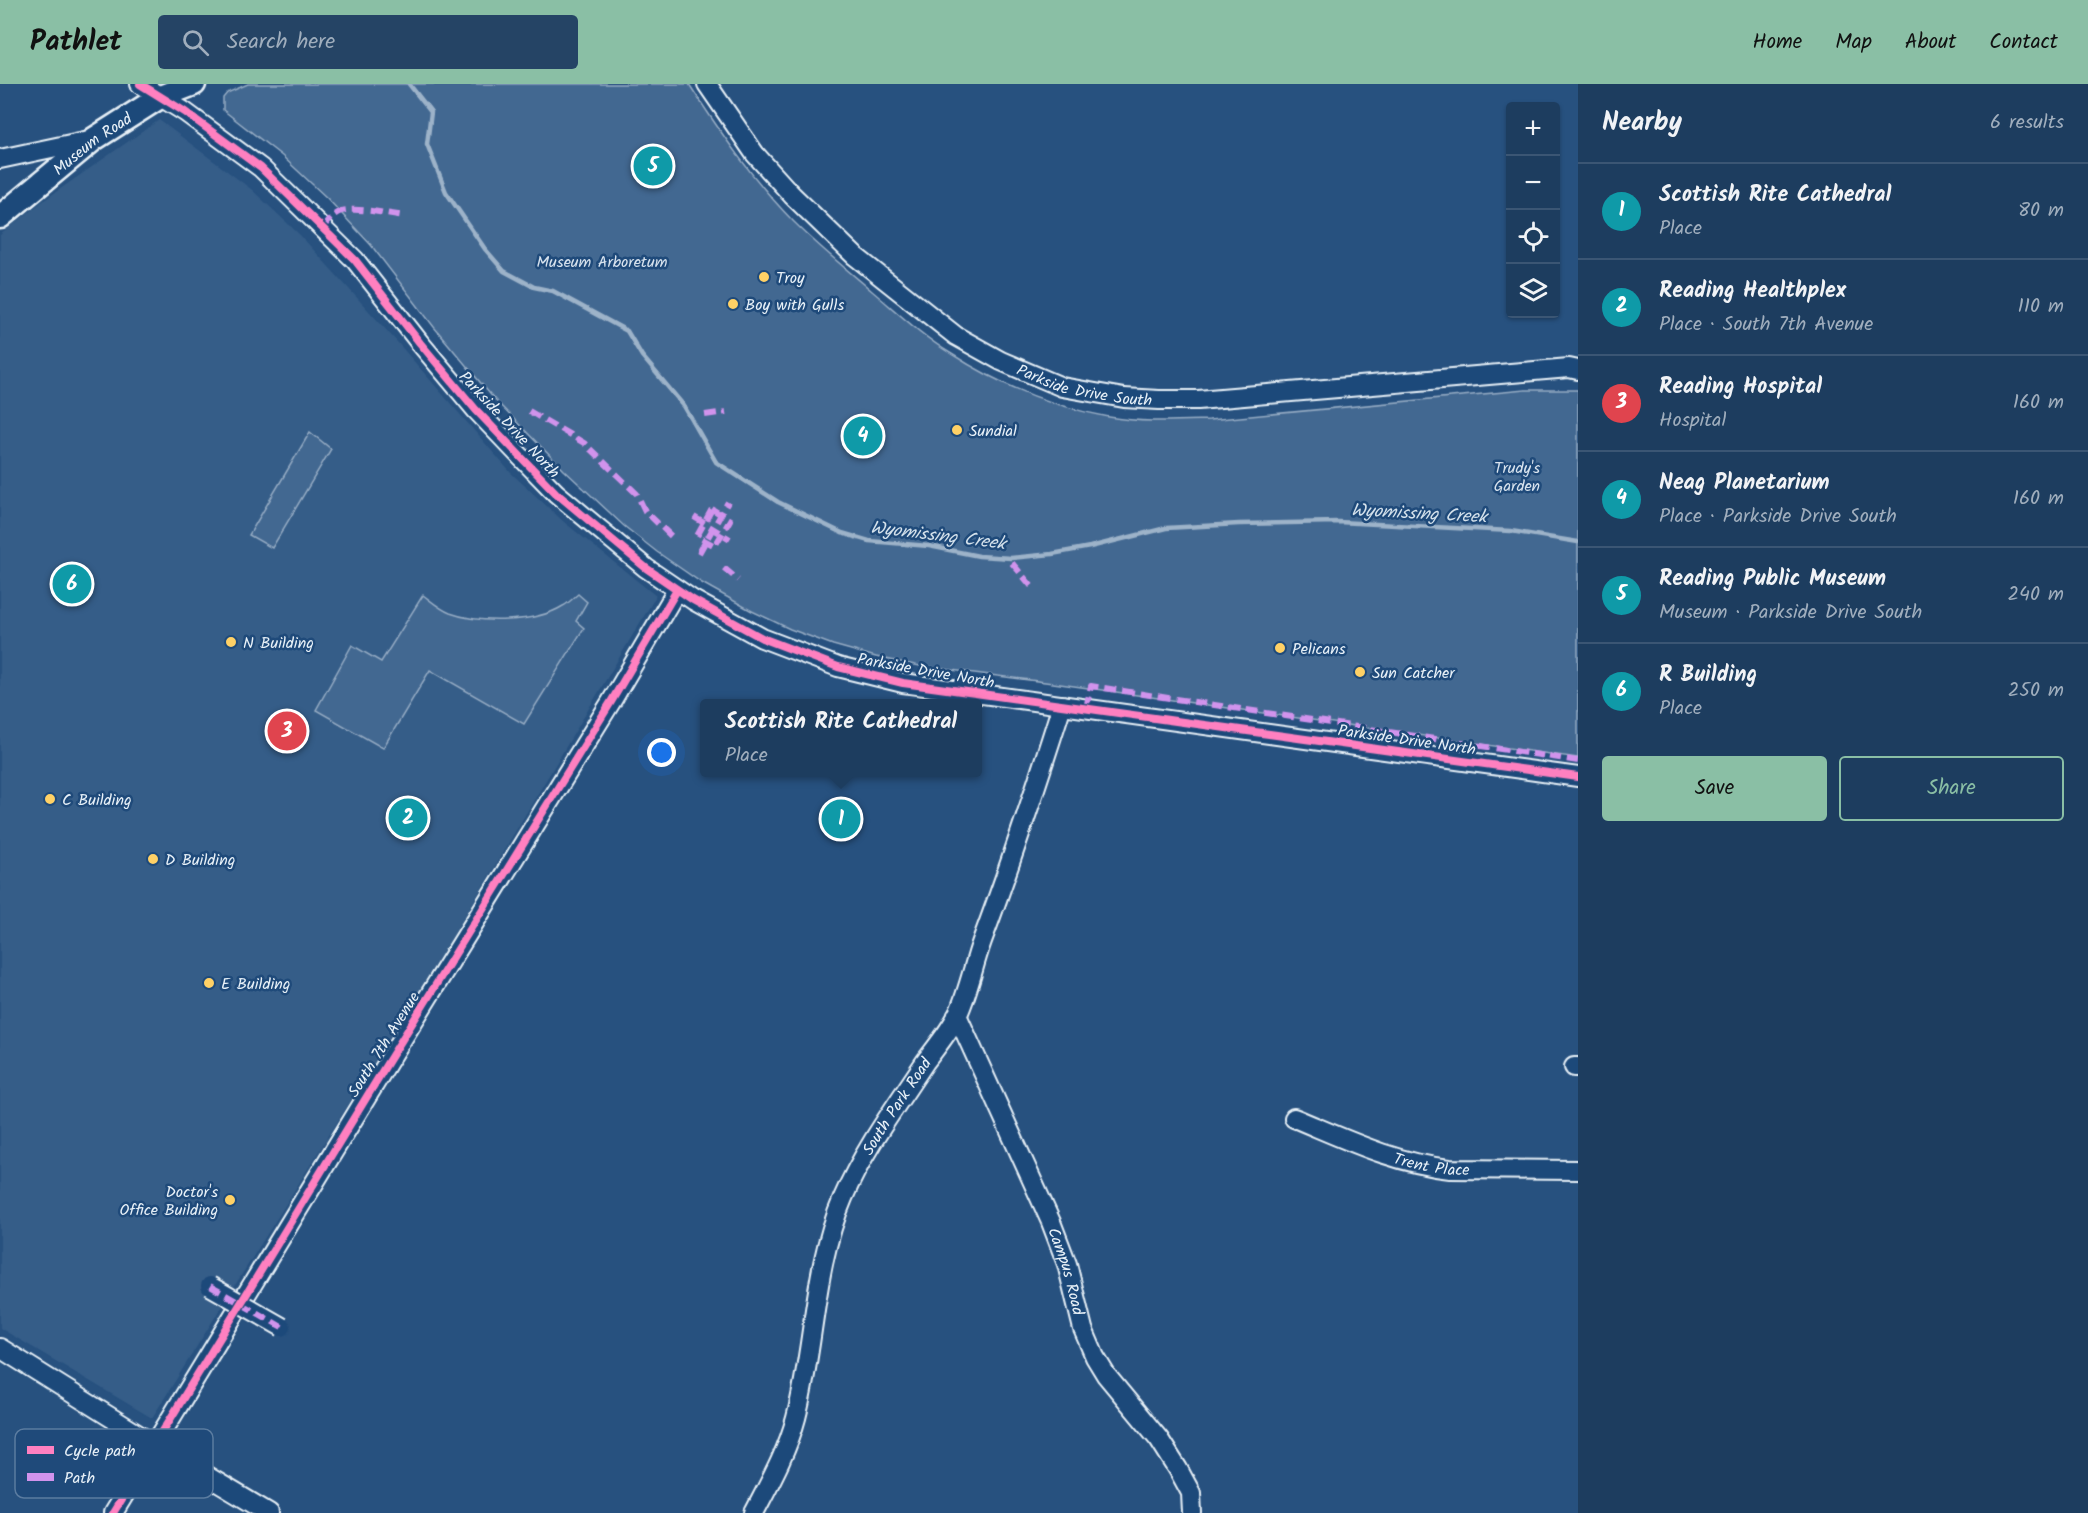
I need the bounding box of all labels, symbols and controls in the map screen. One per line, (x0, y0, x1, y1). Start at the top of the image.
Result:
search box (158, 15, 578, 69)
text: Pathlet (30, 20, 122, 65)
text: Search here (227, 25, 335, 60)
icon: search (179, 26, 212, 59)
text: Home (1753, 26, 1802, 59)
text: Map (1835, 26, 1872, 59)
text: About (1905, 26, 1956, 59)
text: Contact (1989, 26, 2058, 59)
map controls (1506, 102, 1560, 318)
button: + (1506, 102, 1560, 156)
text: Nearby (1602, 102, 1682, 144)
street label: Museum Road (48, 106, 138, 182)
text: 6 results (1990, 107, 2064, 139)
pin: 5 (634, 144, 672, 188)
button: − (1506, 156, 1560, 210)
text: Scottish Rite Cathedral (1659, 178, 1891, 213)
text: 1 (1618, 195, 1625, 227)
text: 80 m (2018, 195, 2064, 227)
button: locate (1506, 210, 1560, 264)
text: Place (1659, 213, 1702, 245)
park label: Museum Arboretum (537, 250, 668, 275)
button: layers (1506, 264, 1560, 318)
place label: Troy (776, 266, 805, 291)
marker: Troy (757, 270, 771, 284)
text: Reading Healthplex (1659, 274, 1846, 309)
text: 2 (1616, 291, 1627, 323)
text: 110 m (2018, 291, 2064, 323)
place label: Boy with Gulls (745, 293, 844, 318)
marker: Boy with Gulls (726, 297, 740, 311)
text: Place · South 7th Avenue (1659, 309, 1873, 341)
street label: Parkside Drive South (1012, 358, 1153, 414)
street label: Parkside Drive North (452, 366, 565, 484)
text: Reading Hospital (1659, 370, 1822, 405)
text: 3 (1616, 387, 1627, 419)
text: 160 m (2013, 387, 2064, 419)
text: Hospital (1659, 405, 1726, 437)
pin: 4 (844, 414, 882, 458)
place label: Sundial (969, 419, 1017, 444)
marker: Sundial (950, 423, 964, 437)
park label: Trudy's Garden (1494, 456, 1540, 499)
text: Neag Planetarium (1659, 466, 1830, 501)
text: 4 (1616, 483, 1627, 515)
text: 160 m (2013, 483, 2064, 515)
water label: Wyomissing Creek (1350, 496, 1490, 533)
text: Place · Parkside Drive South (1659, 501, 1897, 533)
water label: Wyomissing Creek (869, 514, 1009, 559)
pin: 6 (52, 562, 92, 606)
text: Reading Public Museum (1659, 562, 1886, 597)
text: 5 (1616, 579, 1627, 611)
text: 240 m (2007, 579, 2064, 611)
text: Museum · Parkside Drive South (1659, 597, 1922, 629)
place label: N Building (243, 631, 314, 656)
marker: N Building (224, 635, 238, 649)
place label: Pelicans (1292, 637, 1346, 662)
marker: Pelicans (1273, 641, 1287, 655)
street label: Parkside Drive North (855, 647, 996, 696)
text: R Building (1659, 658, 1757, 693)
place label: Sun Catcher (1372, 661, 1456, 686)
marker: Sun Catcher (1353, 665, 1367, 679)
text: 6 (1616, 675, 1627, 707)
text: 250 m (2008, 675, 2064, 707)
text: Place (1659, 693, 1702, 725)
popup (700, 699, 982, 777)
text: Scottish Rite Cathedral (725, 705, 957, 740)
pin: 3 (268, 708, 306, 754)
street label: Parkside Drive North (1336, 718, 1477, 763)
your location (647, 738, 676, 767)
text: Place (725, 740, 768, 772)
button: Save (1602, 756, 1827, 821)
button: Share (1839, 756, 2064, 821)
place label: C Building (62, 788, 132, 813)
marker: C Building (43, 792, 57, 806)
pin: 2 (388, 796, 428, 840)
pin: 1 (822, 796, 860, 842)
place label: D Building (165, 848, 235, 873)
marker: D Building (146, 852, 160, 866)
place label: E Building (221, 972, 290, 997)
marker: E Building (202, 976, 216, 990)
street label: South 7th Avenue (342, 987, 427, 1102)
street label: South Park Road (856, 1052, 939, 1160)
street label: Trent Place (1390, 1147, 1470, 1183)
place label: Doctor's Office Building (119, 1180, 218, 1223)
marker: Doctor's Office Building (223, 1193, 237, 1207)
street label: Campus Road (1040, 1224, 1090, 1319)
legend (15, 1429, 213, 1498)
text: Cycle path (64, 1439, 136, 1464)
text: Path (64, 1466, 95, 1491)

